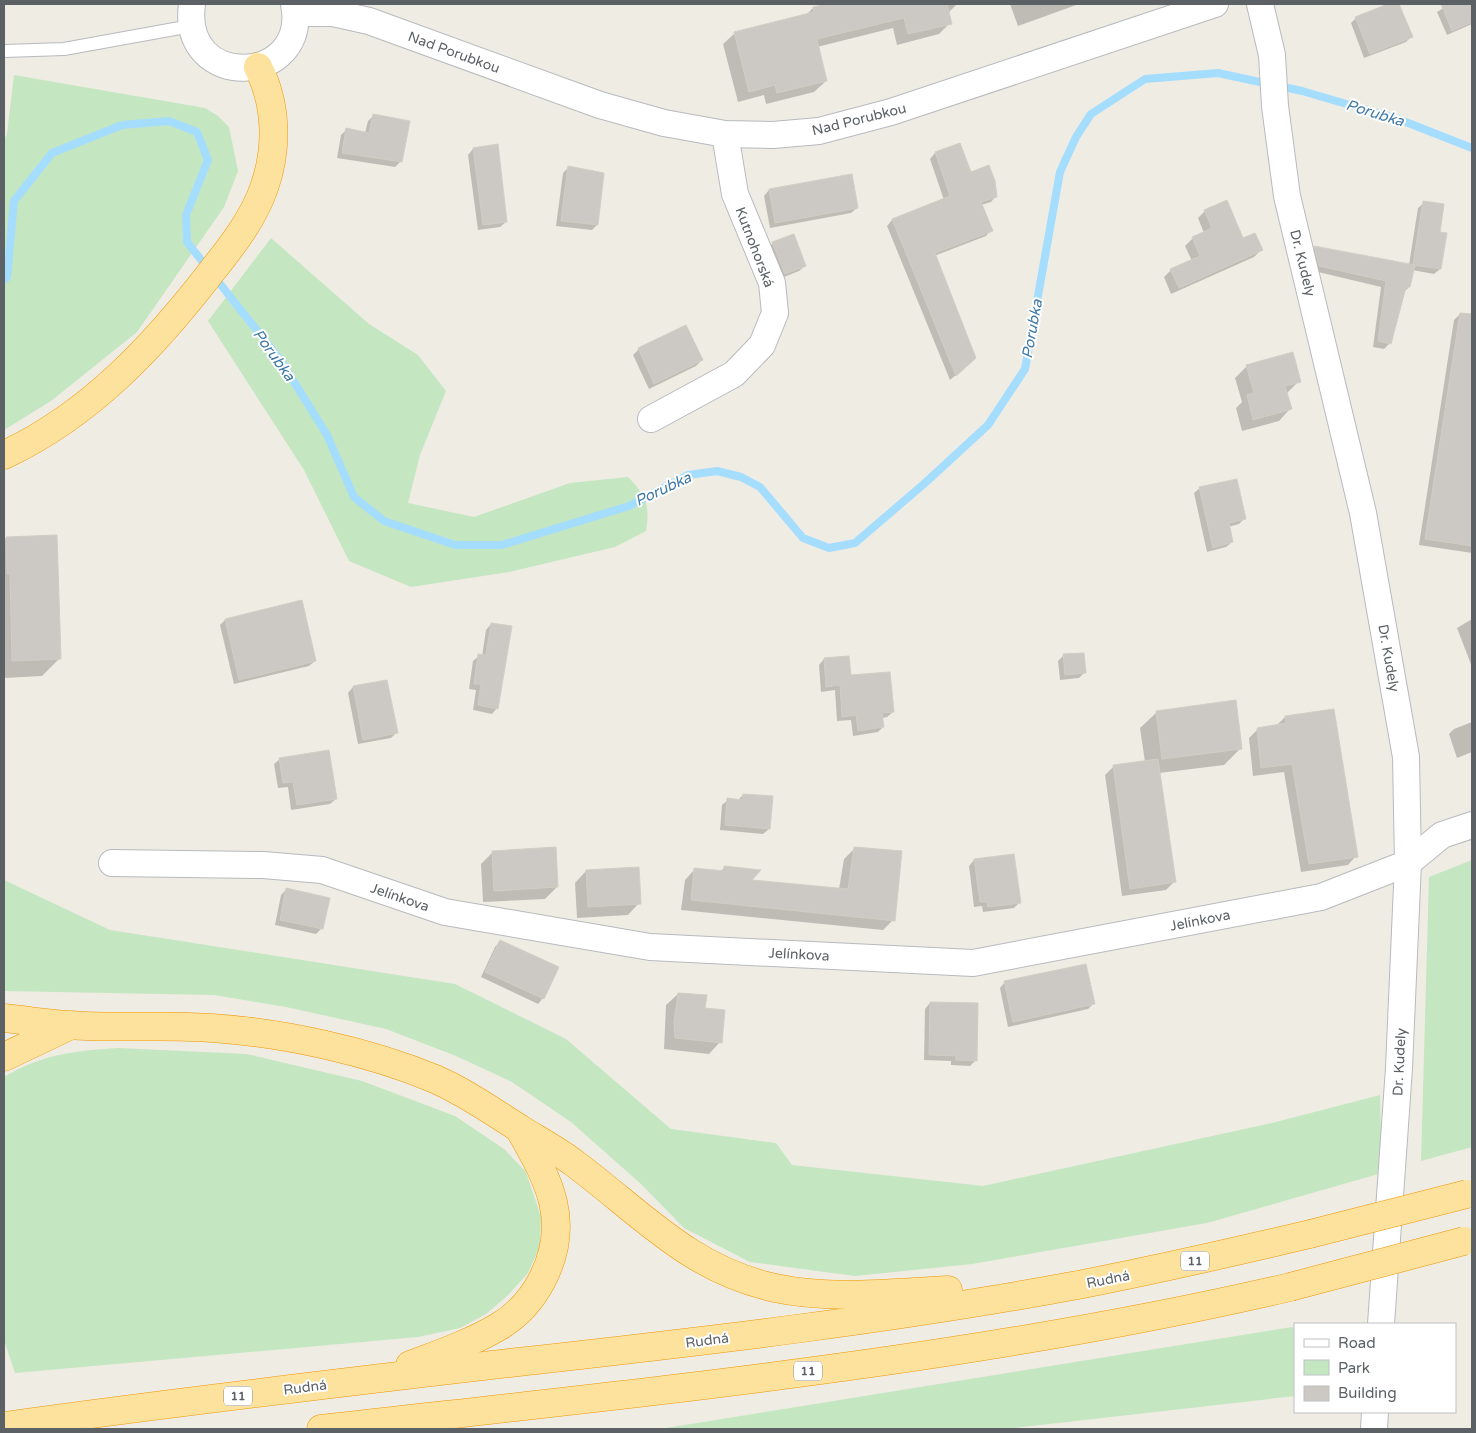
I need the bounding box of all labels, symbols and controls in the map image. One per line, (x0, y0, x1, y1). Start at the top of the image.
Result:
street label: Nad Porubkou (406, 28, 502, 77)
water label: Porubka (1344, 96, 1407, 131)
street label: Nad Porubkou (810, 100, 908, 139)
street label: Kutnohorská (731, 205, 778, 290)
street label: Dr. Kudely (1286, 228, 1319, 299)
water label: Porubka (1018, 297, 1046, 360)
water label: Porubka (249, 326, 299, 385)
water label: Porubka (632, 468, 694, 510)
street label: Dr. Kudely (1374, 623, 1403, 694)
street label: Jelínkova (368, 879, 431, 915)
street label: Jelínkova (1168, 906, 1232, 935)
street label: Jelínkova (768, 944, 830, 965)
street label: Dr. Kudely (1389, 1027, 1410, 1097)
road number: 11 (1181, 1252, 1209, 1270)
street label: Rudná (1085, 1267, 1131, 1292)
legend (1294, 1323, 1456, 1413)
street label: Rudná (684, 1329, 730, 1352)
text: Road (1338, 1334, 1376, 1352)
text: Park (1338, 1359, 1370, 1377)
road number: 11 (794, 1362, 822, 1380)
street label: Rudná (282, 1376, 328, 1399)
text: Building (1338, 1384, 1397, 1402)
road number: 11 (224, 1386, 252, 1405)

